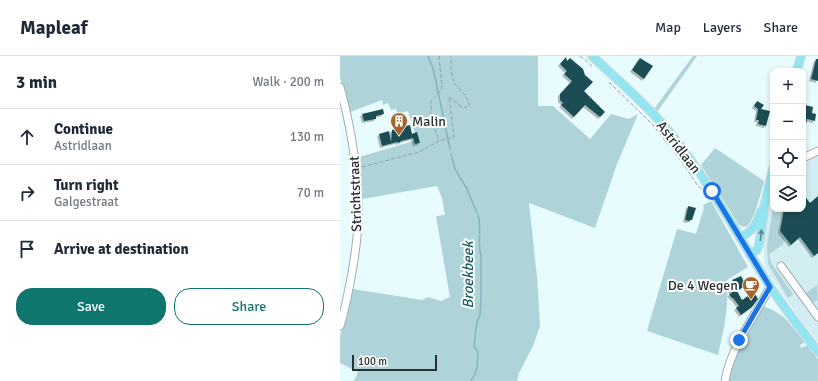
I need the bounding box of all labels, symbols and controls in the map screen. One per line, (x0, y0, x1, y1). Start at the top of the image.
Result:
text: Mapleaf (20, 16, 88, 40)
text: Map (655, 19, 681, 36)
text: Layers (703, 19, 742, 36)
text: Share (764, 19, 798, 36)
map controls (770, 68, 806, 212)
button: + (770, 68, 806, 104)
text: 3 min (16, 72, 57, 93)
text: Walk · 200 m (253, 74, 324, 90)
button: − (770, 104, 806, 140)
building icon: Malin (389, 111, 409, 136)
place label: Malin (412, 113, 446, 130)
street label: Astridlaan (653, 118, 704, 177)
text: Continue (54, 120, 113, 138)
icon: ahead (16, 126, 38, 148)
text: 130 m (290, 129, 324, 145)
text: Astridlaan (54, 138, 112, 154)
button: locate (770, 140, 806, 176)
street label: Strichtstraat (346, 156, 365, 232)
text: Turn right (54, 176, 119, 194)
button: layers (770, 176, 806, 212)
icon: right (16, 182, 38, 204)
route start (703, 182, 721, 200)
text: 70 m (297, 185, 324, 201)
text: Galgestraat (54, 194, 119, 210)
one-way arrow (758, 229, 764, 241)
icon: arrive (16, 238, 38, 260)
text: Arrive at destination (54, 240, 189, 258)
water label: Broekbeek (459, 240, 477, 309)
cafe icon: De 4 Wegen (741, 275, 761, 300)
place label: De 4 Wegen (668, 277, 738, 294)
button: Save (16, 288, 166, 325)
button: Share (174, 288, 324, 325)
route end (730, 331, 748, 349)
scale bar (352, 353, 437, 372)
text: 100 m (358, 355, 387, 368)

